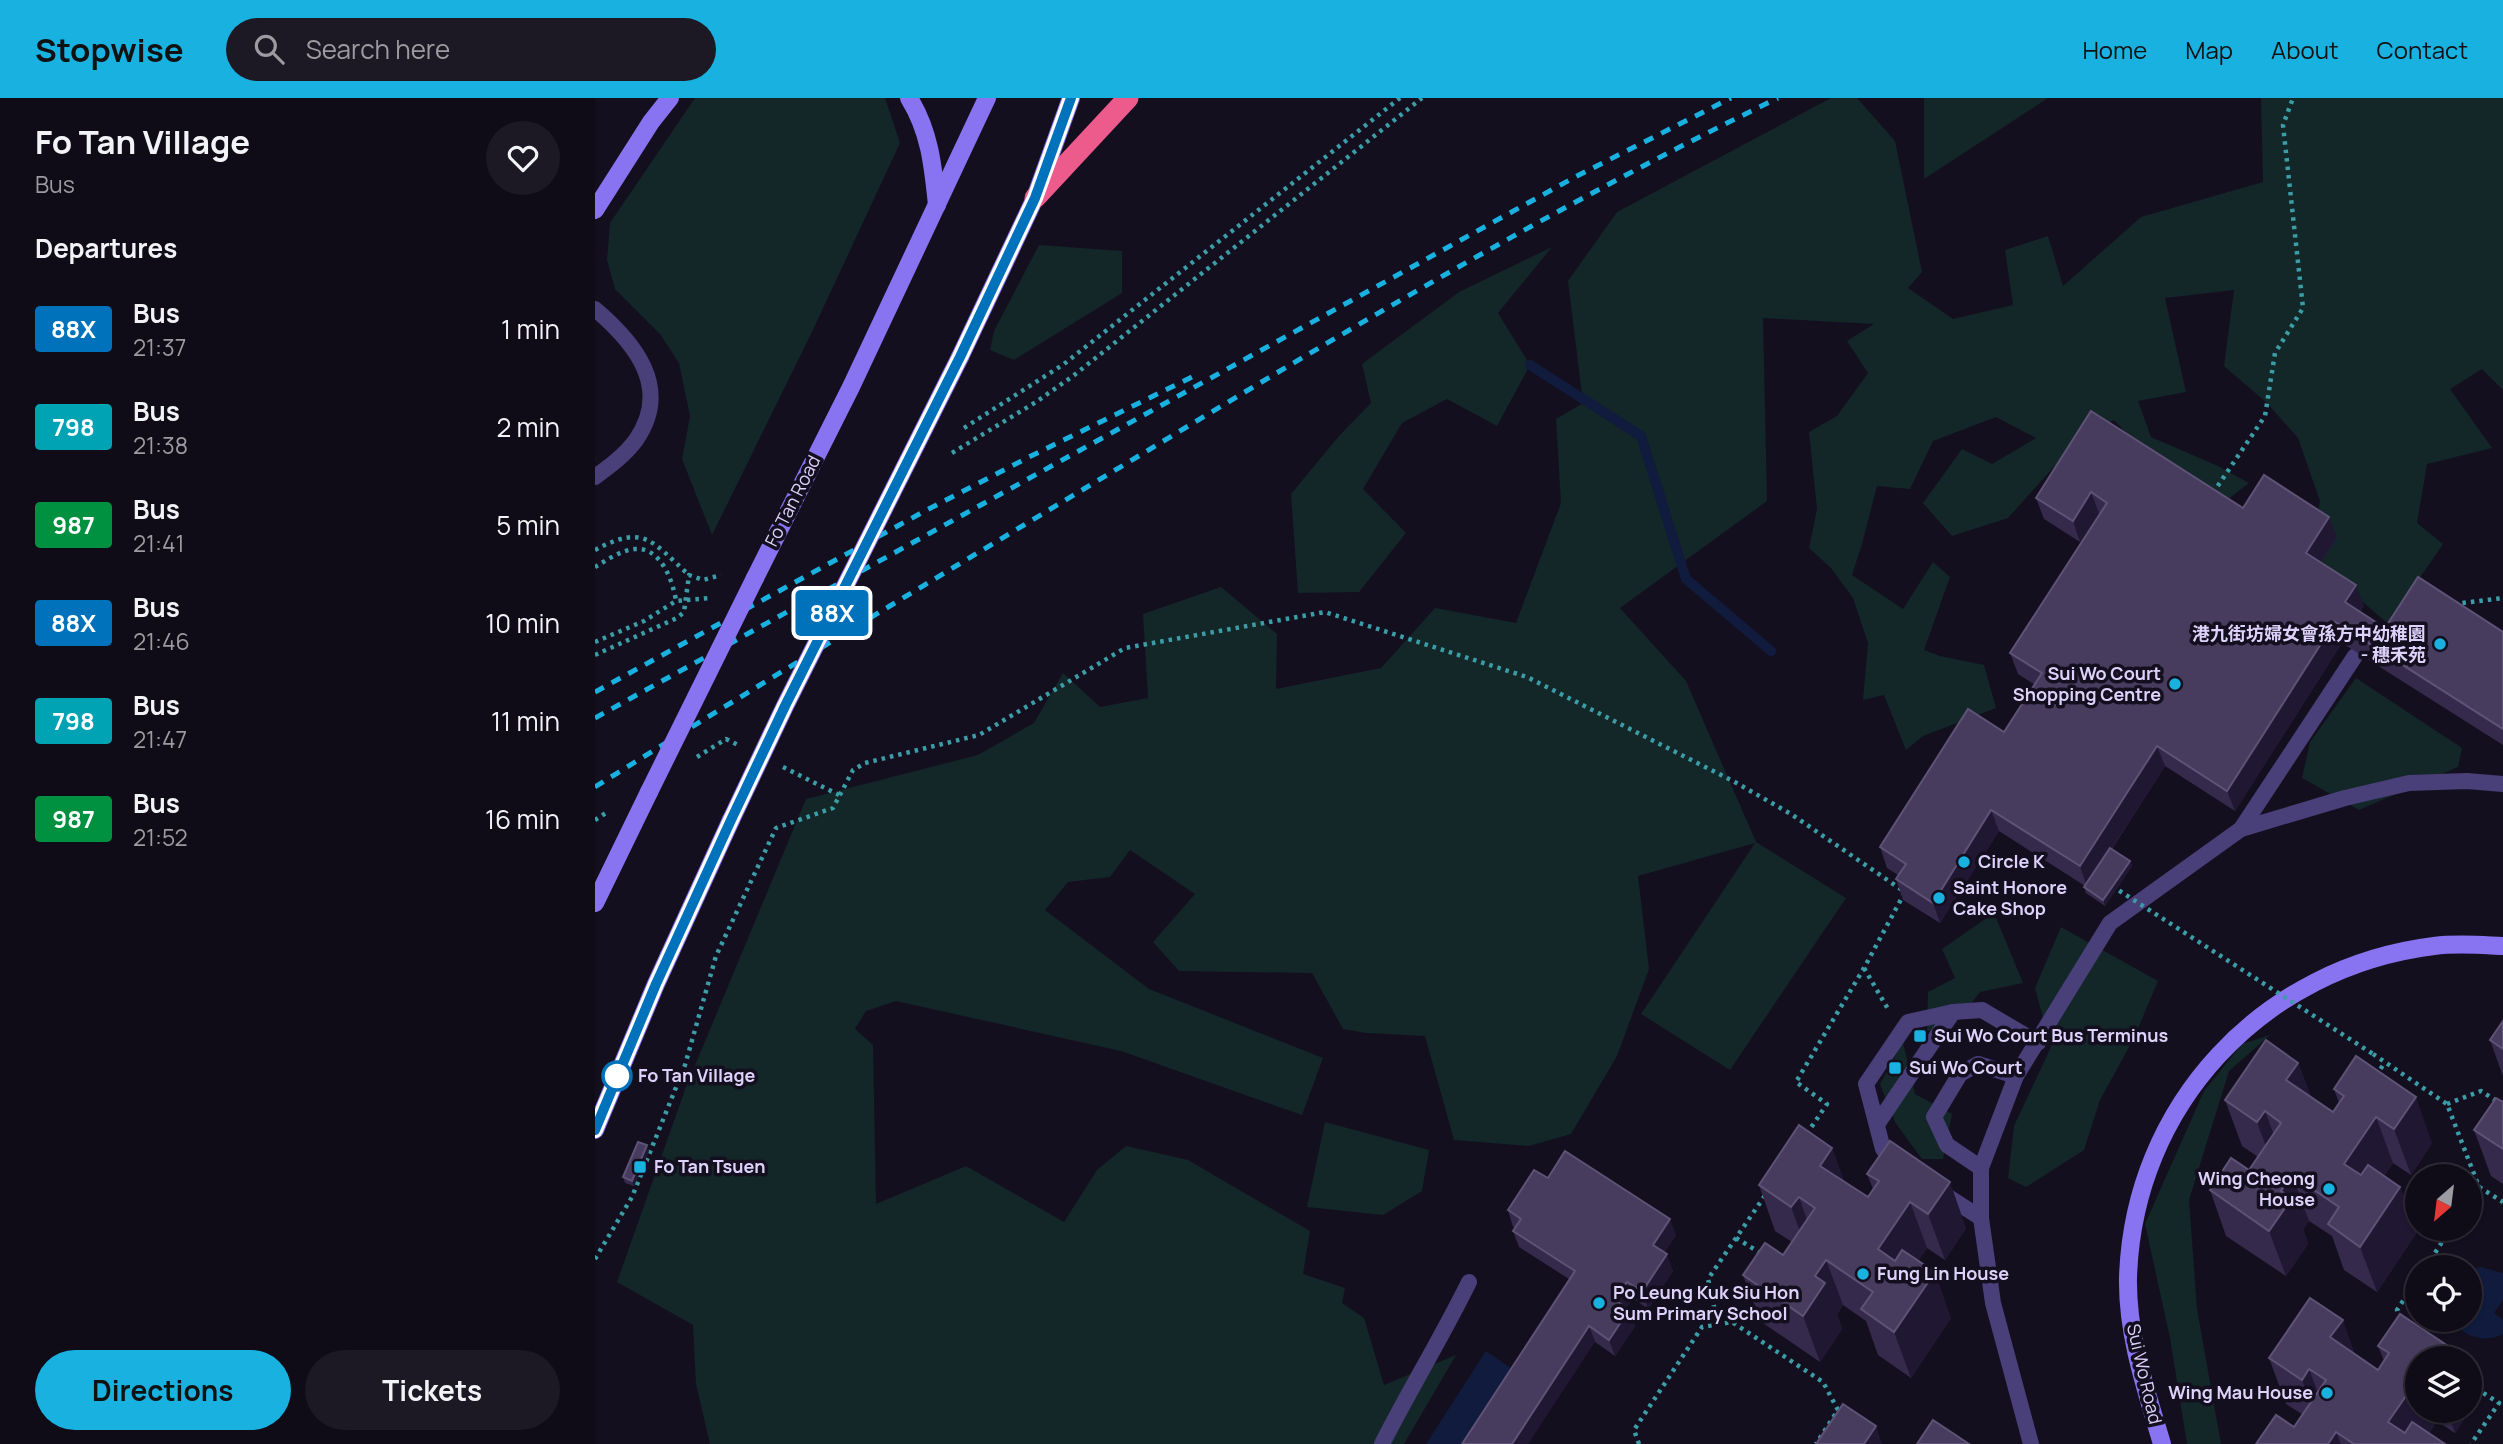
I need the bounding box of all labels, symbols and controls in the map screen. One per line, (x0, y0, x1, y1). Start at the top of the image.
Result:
search box (226, 18, 716, 81)
text: Stopwise (35, 27, 184, 72)
icon: search (250, 30, 288, 68)
text: Search here (306, 31, 450, 67)
text: Home (2082, 33, 2147, 66)
text: Map (2185, 33, 2233, 66)
text: About (2271, 33, 2339, 66)
text: Contact (2377, 33, 2468, 66)
text: Fo Tan Village (35, 119, 250, 164)
button: heart (486, 121, 560, 195)
text: Bus (35, 168, 75, 200)
text: Departures (35, 230, 177, 266)
text: Bus (133, 295, 180, 331)
text: 1 min (501, 311, 560, 347)
text: 88X (51, 312, 96, 345)
text: 21:37 (133, 331, 186, 363)
text: Bus (133, 393, 180, 429)
text: 2 min (496, 409, 560, 445)
text: 798 (52, 410, 95, 443)
text: 21:38 (133, 429, 188, 461)
street label: Fo Tan Road (759, 451, 825, 550)
text: Bus (133, 491, 180, 527)
text: 5 min (496, 507, 560, 543)
text: 987 (52, 508, 95, 541)
text: 21:41 (133, 527, 185, 559)
text: Bus (133, 589, 180, 625)
line badge: 88X (792, 590, 872, 636)
text: 88X (809, 596, 855, 629)
text: 10 min (485, 605, 560, 641)
text: 88X (51, 606, 96, 639)
place label: 港九街坊婦女會孫方中幼稚園 - 穗禾苑 (2192, 621, 2426, 666)
text: 21:46 (133, 625, 190, 657)
marker: 港九街坊婦女會孫方中幼稚園 - 穗禾苑 (2432, 636, 2448, 652)
place label: Sui Wo Court Shopping Centre (2013, 661, 2161, 706)
marker: Sui Wo Court Shopping Centre (2167, 676, 2183, 692)
text: Bus (133, 687, 180, 723)
text: 11 min (491, 703, 560, 739)
text: 798 (52, 704, 95, 737)
text: 21:47 (133, 723, 187, 755)
text: Bus (133, 785, 180, 821)
text: 16 min (485, 801, 560, 837)
text: 987 (52, 802, 95, 835)
text: 21:52 (133, 821, 188, 853)
place label: Circle K (1978, 849, 2045, 873)
marker: Circle K (1956, 854, 1972, 870)
place label: Saint Honore Cake Shop (1953, 875, 2067, 920)
marker: Saint Honore Cake Shop (1931, 890, 1947, 906)
place label: Sui Wo Court Bus Terminus (1934, 1023, 2168, 1047)
marker: Sui Wo Court Bus Terminus (1912, 1028, 1928, 1044)
place label: Sui Wo Court (1909, 1055, 2023, 1079)
marker: Sui Wo Court (1887, 1060, 1903, 1076)
marker: Fo Tan Village (602, 1061, 632, 1091)
place label: Fo Tan Village (638, 1063, 756, 1087)
place label: Fo Tan Tsuen (654, 1154, 765, 1178)
marker: Fo Tan Tsuen (632, 1159, 648, 1175)
north arrow (2405, 1164, 2481, 1241)
map controls (2405, 1164, 2482, 1423)
place label: Wing Cheong House (2198, 1166, 2315, 1211)
marker: Wing Cheong House (2321, 1181, 2337, 1197)
button: locate (2405, 1255, 2482, 1332)
place label: Fung Lin House (1877, 1261, 2009, 1285)
marker: Fung Lin House (1855, 1266, 1871, 1282)
place label: Po Leung Kuk Siu Hon Sum Primary School (1613, 1280, 1799, 1325)
marker: Po Leung Kuk Siu Hon Sum Primary School (1591, 1295, 1607, 1311)
street label: Sui Wo Road (2122, 1321, 2168, 1426)
button: layers (2405, 1346, 2482, 1423)
button: Directions (35, 1350, 291, 1430)
button: Tickets (305, 1350, 560, 1430)
place label: Wing Mau House (2168, 1380, 2313, 1404)
marker: Wing Mau House (2319, 1385, 2335, 1401)

